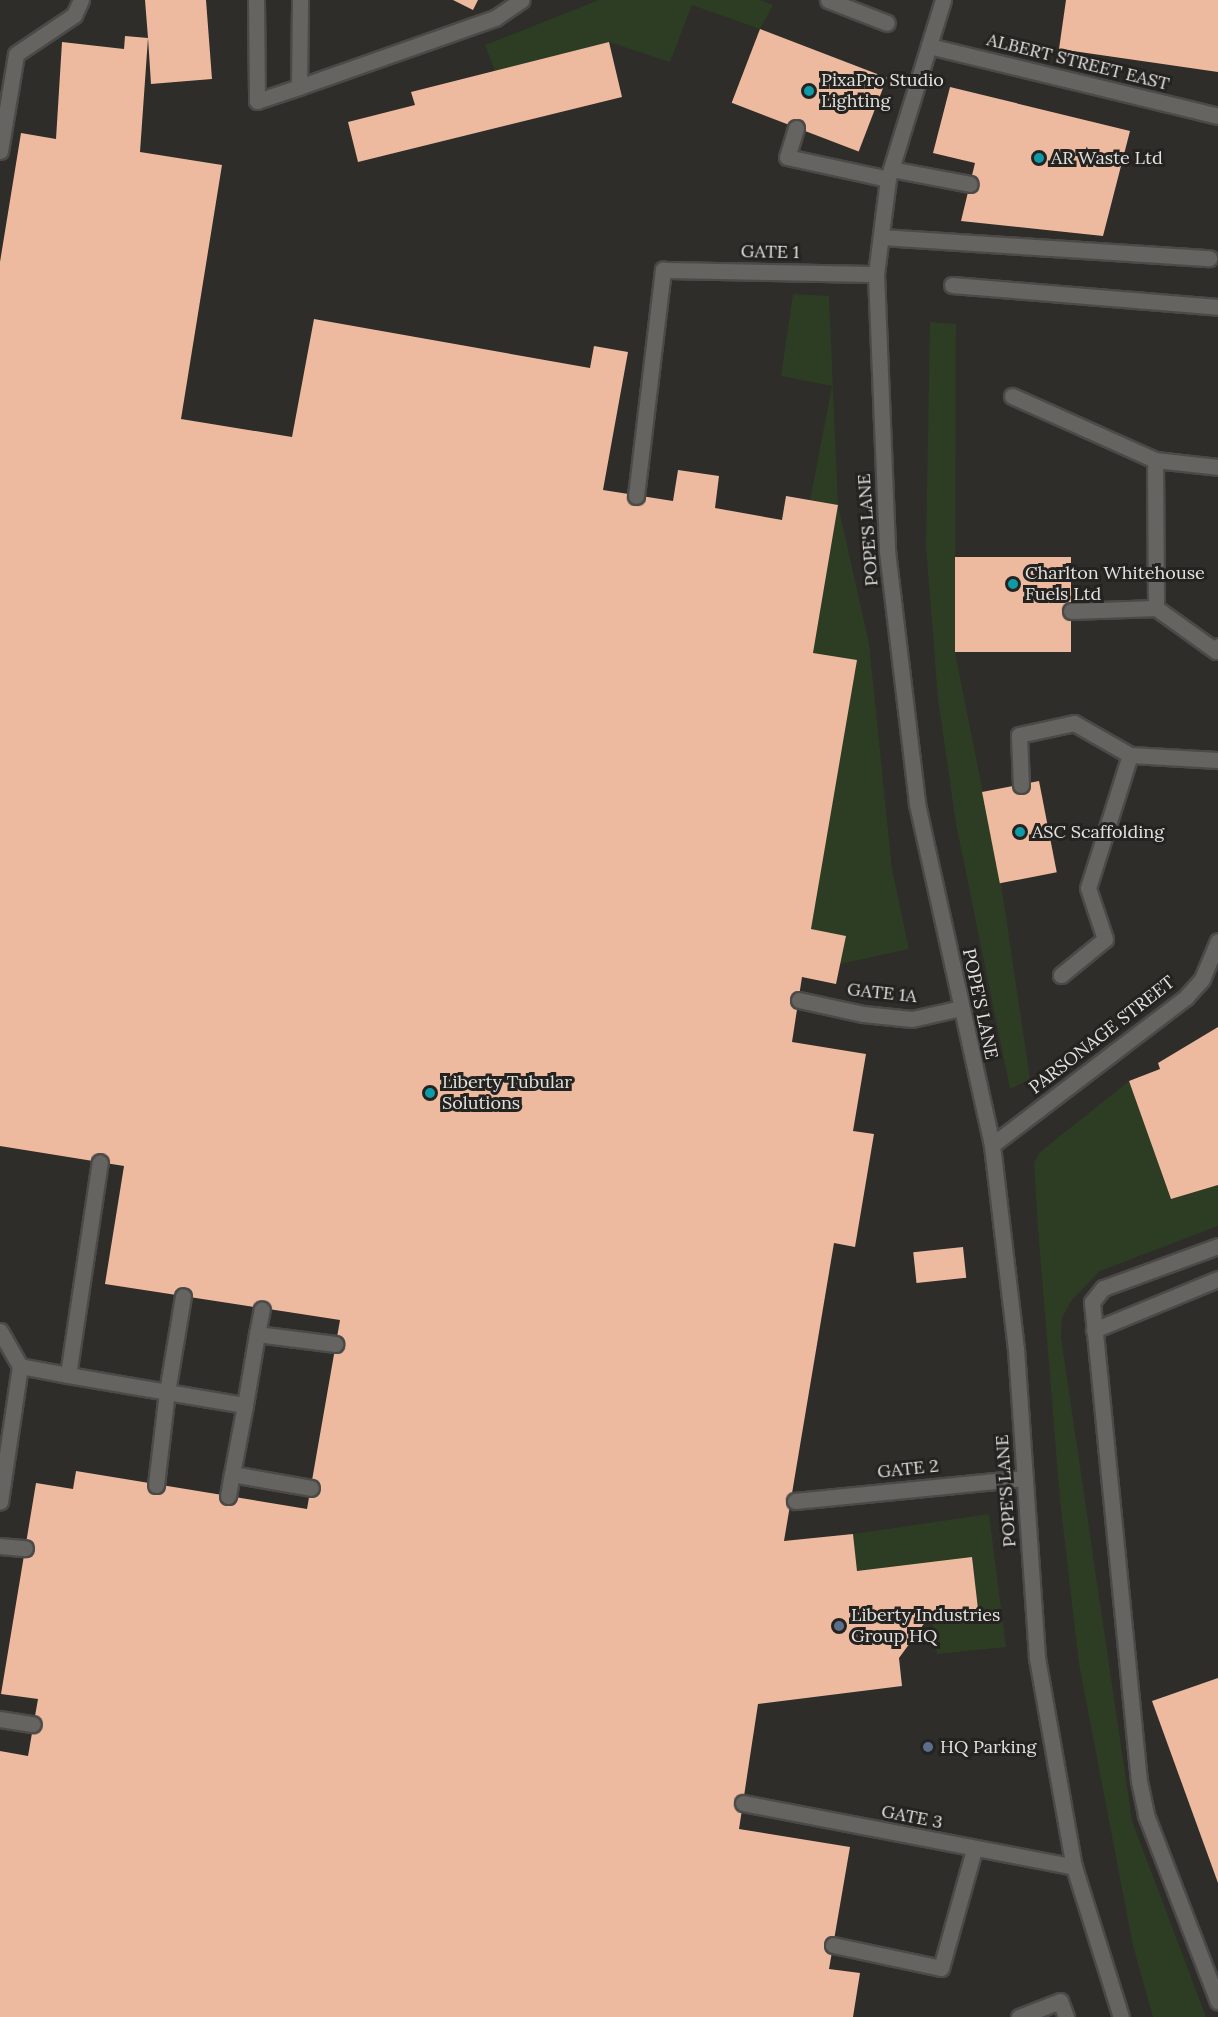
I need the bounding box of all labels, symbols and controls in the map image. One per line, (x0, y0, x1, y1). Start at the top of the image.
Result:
street label: ALBERT STREET EAST (985, 29, 1171, 95)
place label: PixaPro Studio Lighting (821, 70, 944, 112)
marker: PixaPro Studio Lighting (802, 84, 816, 98)
place label: AR Waste Ltd (1051, 147, 1163, 169)
marker: AR Waste Ltd (1032, 151, 1046, 165)
street label: GATE 1 (741, 241, 799, 263)
street label: POPE'S LANE (853, 473, 883, 587)
place label: Charlton Whitehouse Fuels Ltd (1025, 563, 1205, 606)
marker: Charlton Whitehouse Fuels Ltd (1006, 577, 1020, 591)
place label: ASC Scaffolding (1032, 821, 1164, 843)
marker: ASC Scaffolding (1013, 825, 1027, 839)
street label: POPE'S LANE (958, 947, 1002, 1061)
street label: PARSONAGE STREET (1025, 971, 1179, 1099)
street label: GATE 1A (846, 979, 918, 1007)
place label: Liberty Tubular Solutions (442, 1072, 572, 1114)
marker: Liberty Tubular Solutions (423, 1086, 437, 1100)
street label: POPE'S LANE (991, 1434, 1021, 1548)
street label: GATE 2 (876, 1455, 940, 1483)
place label: Liberty Industries Group HQ (851, 1605, 1000, 1648)
marker: Liberty Industries Group HQ (832, 1619, 846, 1633)
place label: HQ Parking (940, 1736, 1036, 1758)
marker: HQ Parking (921, 1740, 935, 1754)
street label: GATE 3 (880, 1800, 944, 1834)

